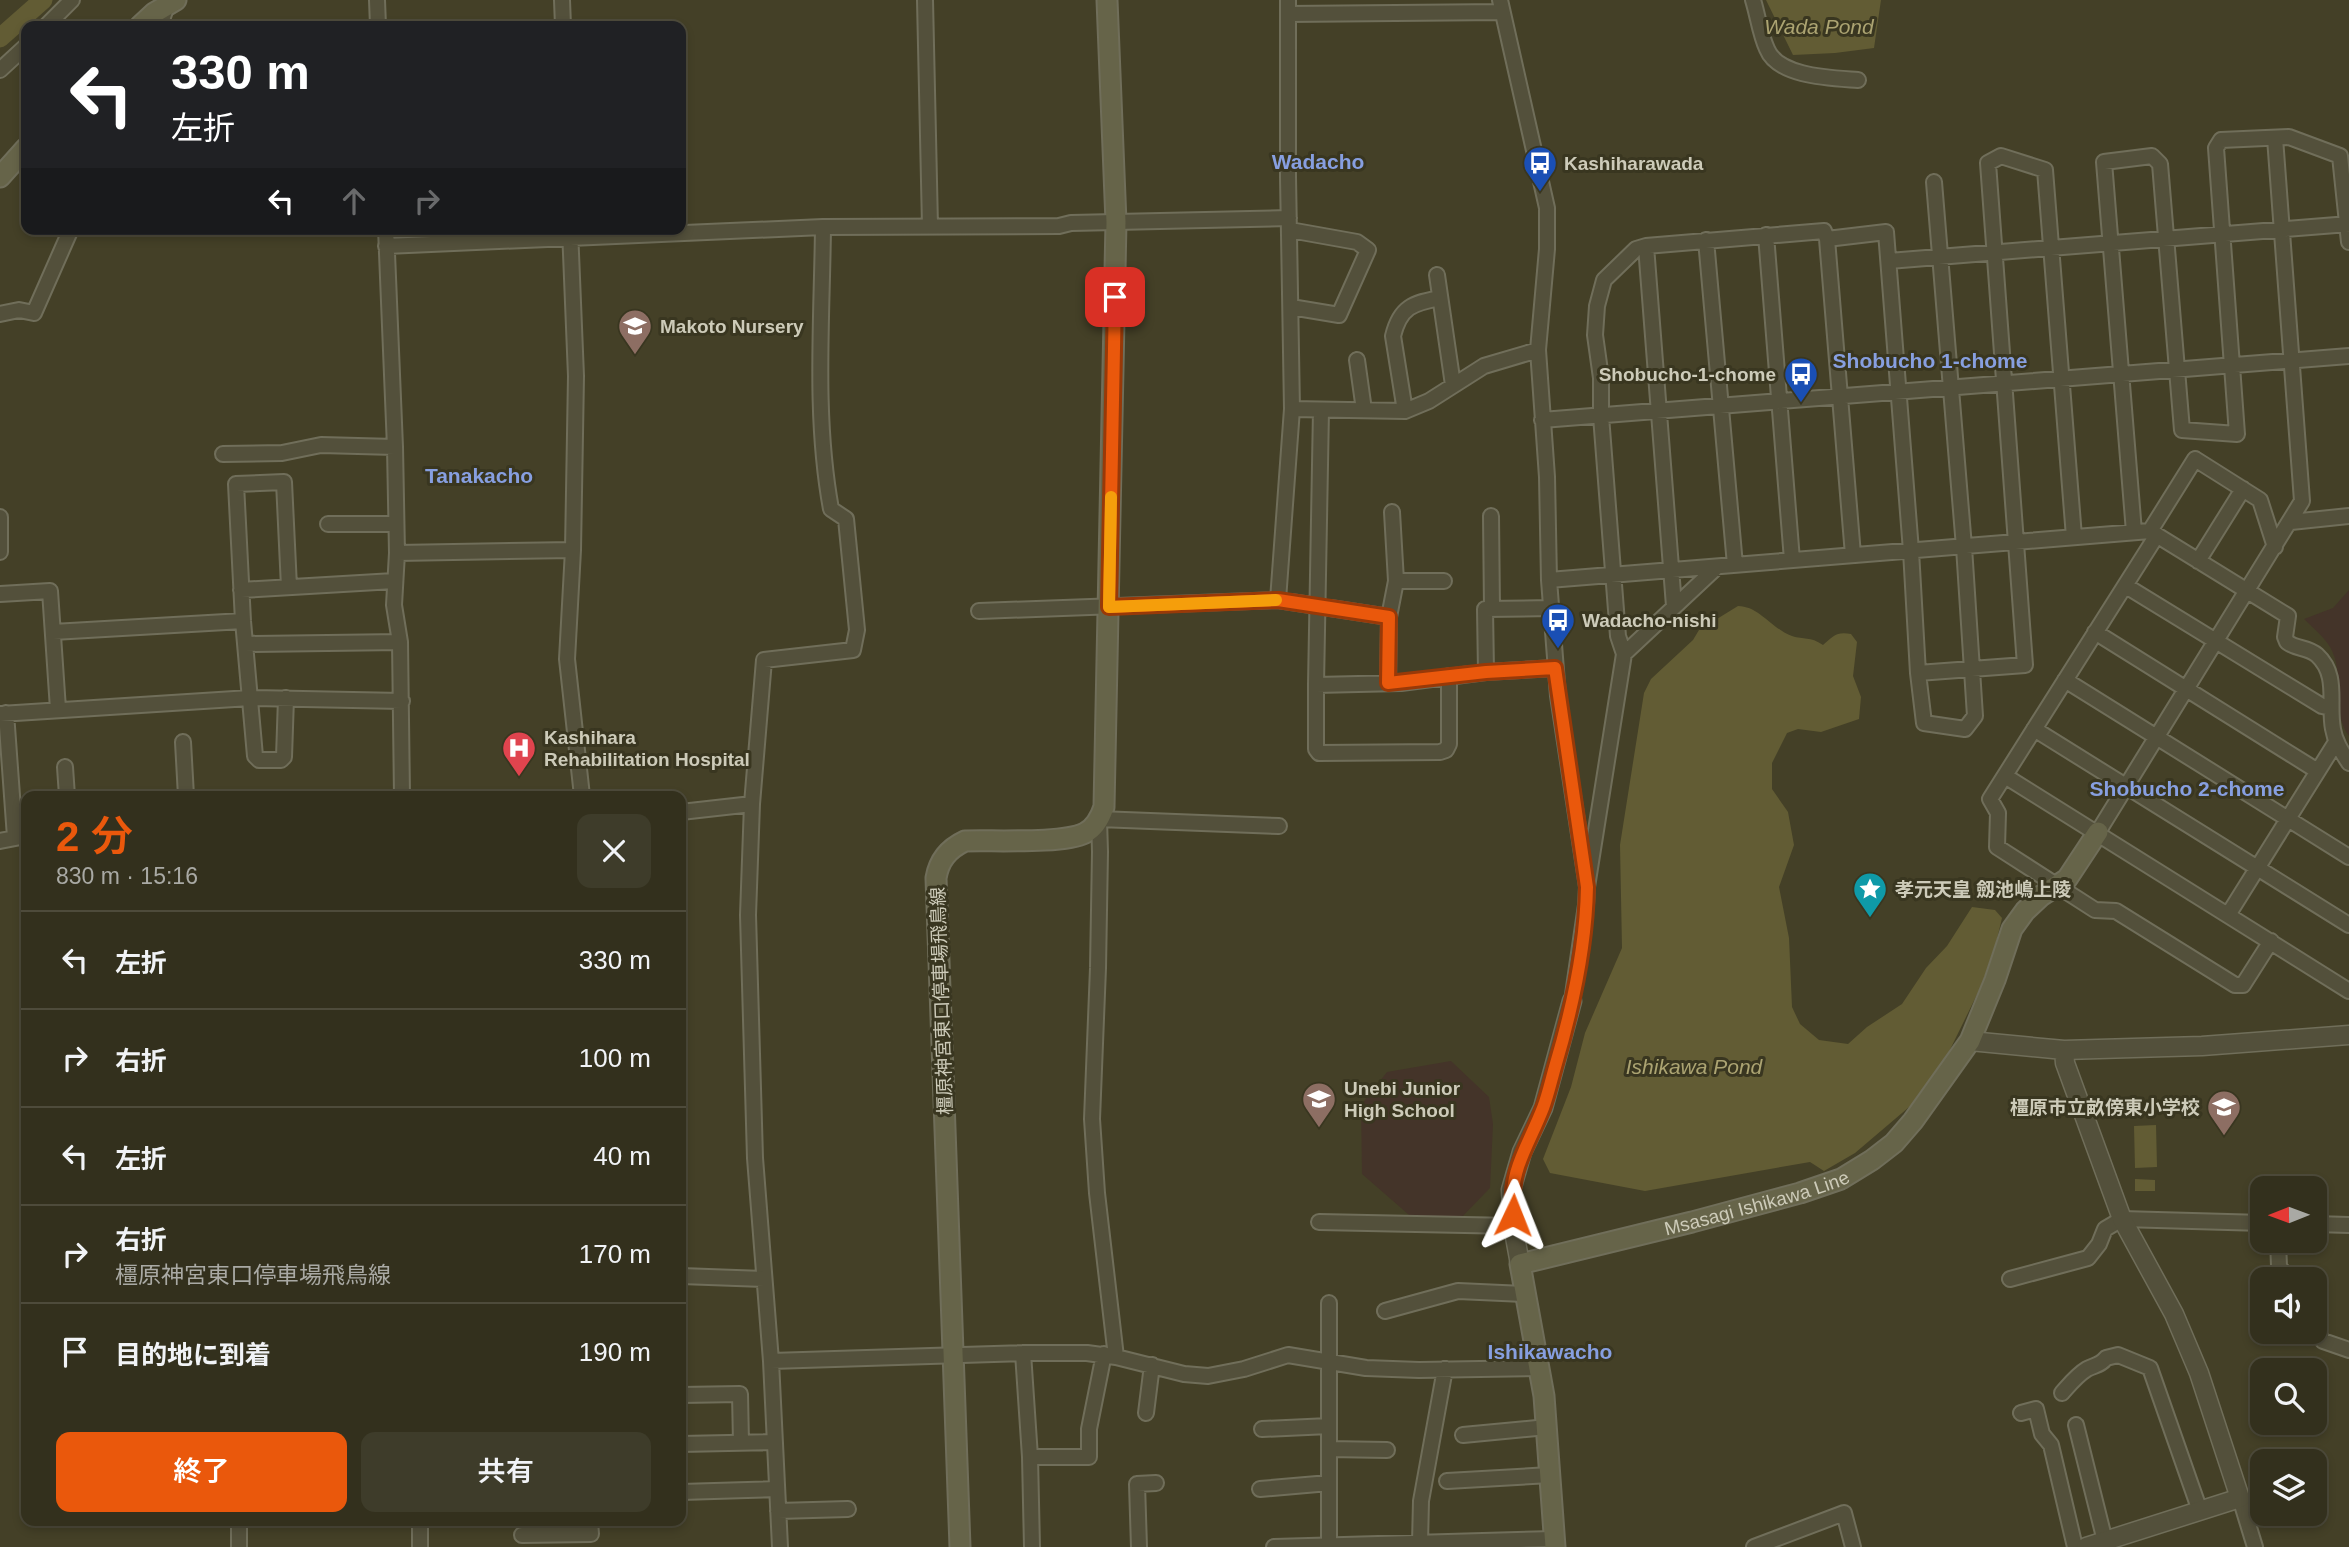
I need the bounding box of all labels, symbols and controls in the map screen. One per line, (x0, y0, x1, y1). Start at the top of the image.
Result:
water label: Wada Pond (1764, 15, 1875, 38)
text: 330 m (171, 45, 310, 99)
icon: left (56, 49, 147, 140)
text: 左折 (171, 110, 235, 146)
bus stop icon: Kashiharawada (1521, 144, 1559, 193)
district label: Wadacho (1272, 150, 1364, 173)
place label: Kashiharawada (1564, 153, 1704, 174)
icon: left (262, 182, 300, 220)
icon: ahead (335, 182, 373, 220)
icon: right (408, 182, 446, 220)
pin (1085, 267, 1145, 327)
icon: arrive (1096, 278, 1134, 316)
school or university icon: Makoto Nursery (616, 307, 654, 356)
place label: Makoto Nursery (660, 316, 804, 337)
district label: Shobucho 1-chome (1833, 349, 2027, 372)
bus stop icon: Shobucho-1-chome (1782, 355, 1820, 404)
place label: Shobucho-1-chome (1599, 364, 1776, 385)
district label: Tanakacho (425, 464, 533, 487)
bus stop icon: Wadacho-nishi (1539, 601, 1577, 650)
place label: Wadacho-nishi (1582, 610, 1716, 631)
place label: Kashihara Rehabilitation Hospital (544, 727, 750, 770)
hospital icon: Kashihara Rehabilitation Hospital (500, 729, 538, 778)
district label: Shobucho 2-chome (2090, 777, 2284, 800)
text: 2 分 (56, 813, 133, 860)
button: close (577, 814, 651, 888)
text: 830 m · 15:16 (56, 863, 198, 889)
place icon: 孝元天皇 劔池嶋上陵 (1851, 870, 1889, 919)
place label: 孝元天皇 劔池嶋上陵 (1895, 879, 2071, 900)
street label: 橿原神宮東口停車場飛鳥線 (927, 887, 956, 1115)
icon: left (56, 941, 94, 979)
text: 330 m (579, 945, 651, 975)
text: 左折 (115, 948, 167, 978)
icon: right (56, 1039, 94, 1077)
text: 100 m (579, 1043, 651, 1073)
text: 右折 (115, 1046, 167, 1076)
water label: Ishikawa Pond (1626, 1055, 1764, 1078)
place label: Unebi Junior High School (1344, 1078, 1461, 1121)
school or university icon: Unebi Junior High School (1300, 1080, 1338, 1129)
school or university icon: 橿原市立畝傍東小学校 (2205, 1088, 2243, 1137)
place label: 橿原市立畝傍東小学校 (2010, 1097, 2200, 1118)
icon: left (56, 1137, 94, 1175)
text: 40 m (593, 1141, 651, 1171)
text: 左折 (115, 1144, 167, 1174)
street label: Msasagi Ishikawa Line (1662, 1166, 1853, 1239)
north arrow (2250, 1176, 2328, 1253)
map controls (2250, 1176, 2327, 1526)
position arrow (1476, 1178, 1550, 1252)
text: 右折 (115, 1225, 167, 1255)
icon: right (56, 1235, 94, 1273)
text: 170 m (579, 1239, 651, 1269)
text: 橿原神宮東口停車場飛鳥線 (115, 1262, 391, 1288)
button: sound (2250, 1267, 2327, 1344)
icon: arrive (56, 1333, 94, 1371)
text: 190 m (579, 1337, 651, 1367)
text: 目的地に到着 (115, 1340, 271, 1370)
district label: Ishikawacho (1488, 1340, 1612, 1363)
button: search (2250, 1358, 2327, 1435)
button: 終了 (56, 1432, 347, 1512)
button: 共有 (361, 1432, 651, 1512)
button: layers (2250, 1449, 2327, 1526)

